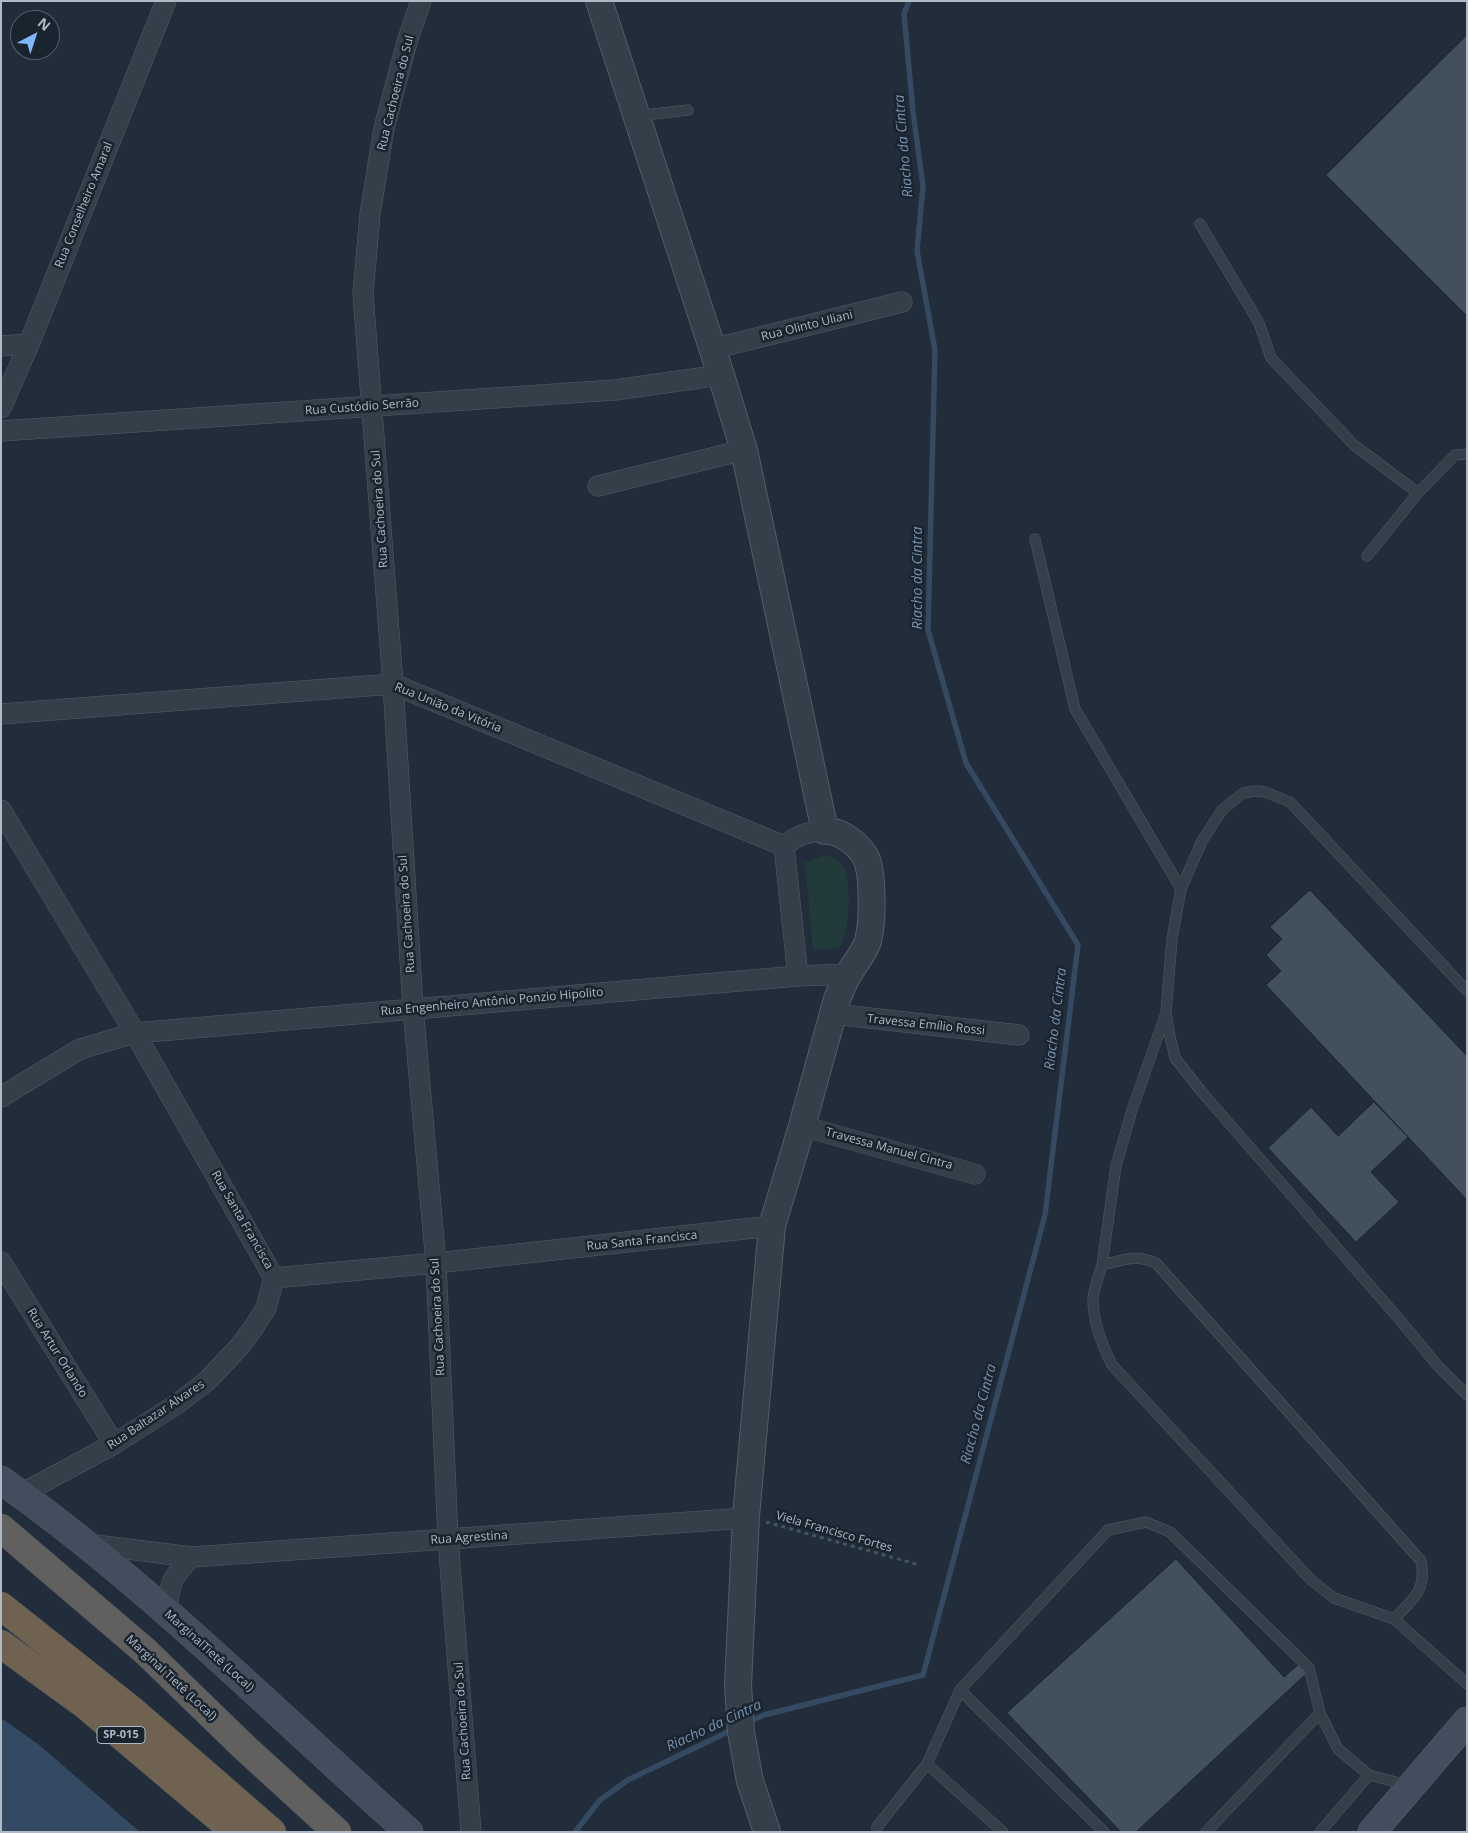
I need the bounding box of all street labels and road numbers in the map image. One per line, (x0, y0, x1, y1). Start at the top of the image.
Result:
street label: Rua Cachoeira do Sul (375, 34, 417, 152)
street label: Rua Conselheiro Amaral (52, 140, 116, 270)
street label: Rua Olinto Uliani (760, 308, 854, 344)
street label: Rua Custódio Serrão (304, 396, 420, 418)
street label: Rua Cachoeira do Sul (369, 450, 391, 568)
street label: Rua União da Vitória (392, 680, 504, 736)
street label: Rua Cachoeira do Sul (396, 855, 418, 973)
street label: Rua Engenheiro Antônio Ponzio Hipolito (380, 985, 604, 1019)
street label: Travessa Emílio Rossi (866, 1012, 986, 1038)
street label: Travessa Manuel Cintra (824, 1125, 954, 1173)
street label: Rua Santa Francisca (208, 1168, 276, 1272)
street label: Rua Santa Francisca (586, 1228, 698, 1254)
street label: Rua Cachoeira do Sul (428, 1258, 448, 1376)
street label: Rua Artur Orlando (24, 1306, 90, 1400)
street label: Rua Baltazar Alvares (105, 1377, 207, 1453)
street label: Viela Francisco Fortes (774, 1508, 894, 1556)
street label: Rua Agrestina (430, 1528, 508, 1548)
street label: MarginalTietê (Local) (161, 1607, 257, 1695)
street label: Marginal Tietê (Local) (123, 1632, 219, 1724)
street label: Rua Cachoeira do Sul (452, 1662, 474, 1780)
road number: SP-015 (97, 1726, 145, 1744)

